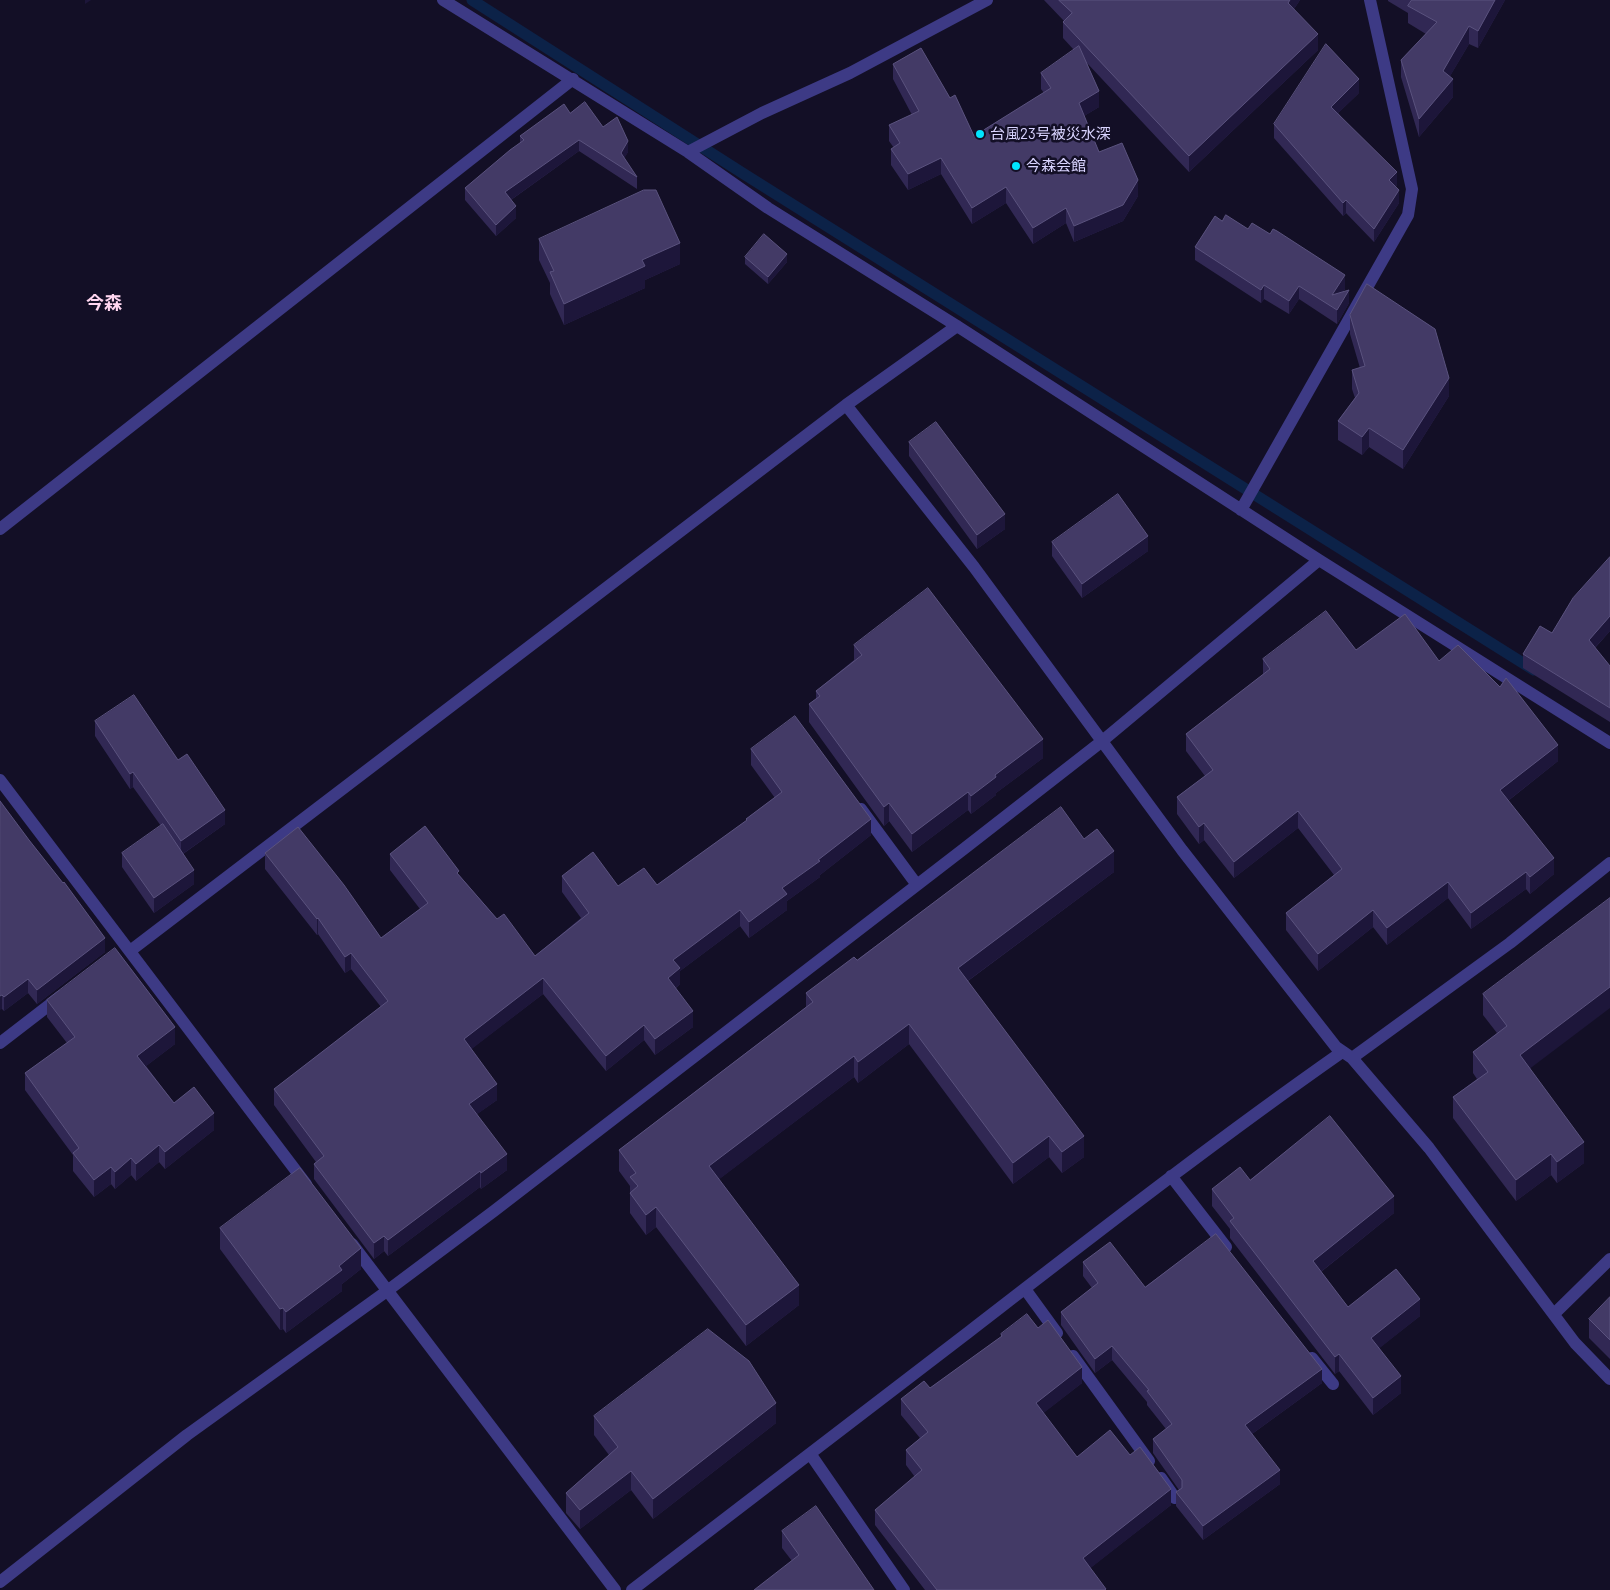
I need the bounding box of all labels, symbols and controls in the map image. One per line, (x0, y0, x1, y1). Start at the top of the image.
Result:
place label: 台風23号被災水深 (990, 125, 1111, 143)
marker: 台風23号被災水深 (974, 128, 986, 140)
place label: 今森会館 (1026, 157, 1086, 175)
marker: 今森会館 (1010, 160, 1022, 172)
district label: 今森 (86, 292, 122, 314)

